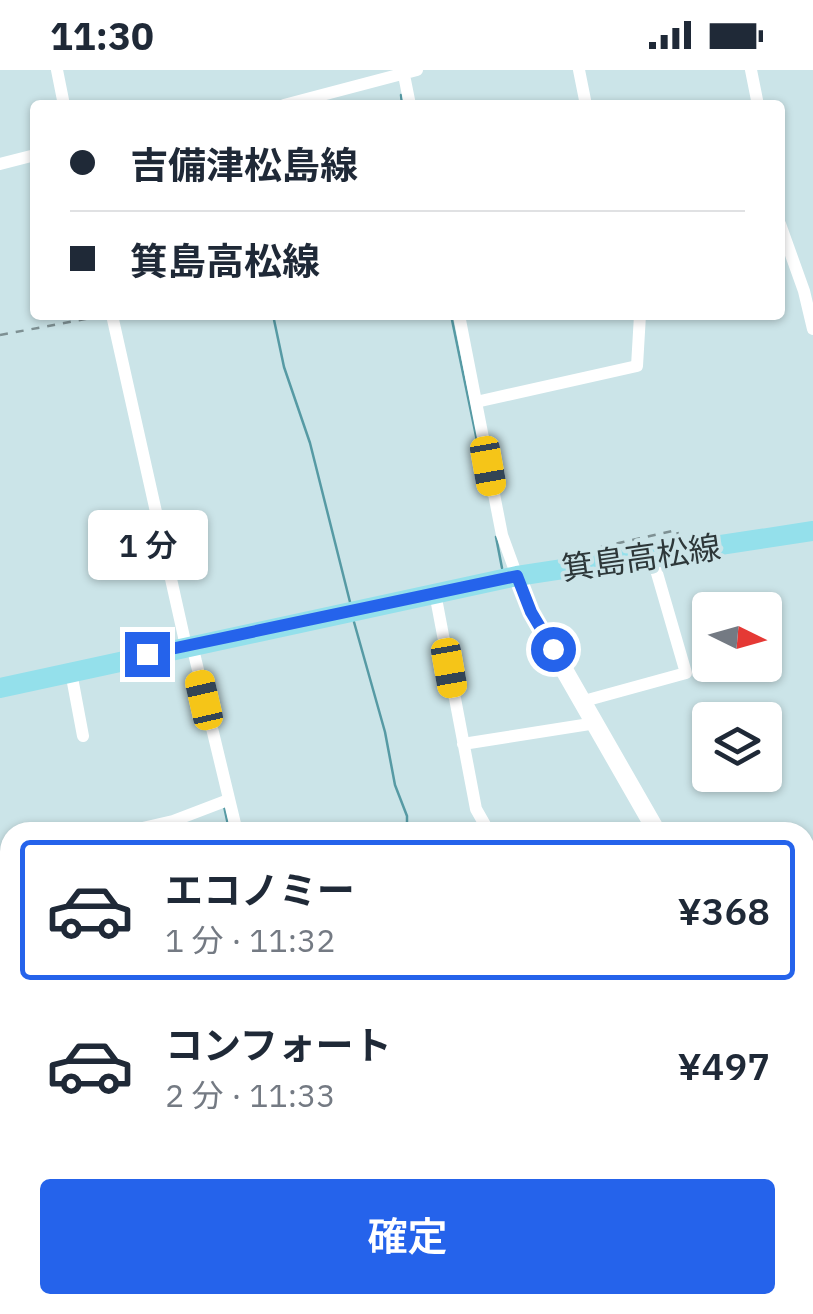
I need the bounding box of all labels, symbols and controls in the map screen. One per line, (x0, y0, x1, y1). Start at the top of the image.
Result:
text: 11:30 (50, 11, 154, 60)
text: 吉備津松島線 (130, 140, 358, 189)
text: 箕島高松線 (130, 236, 320, 285)
car (468, 434, 508, 498)
callout: 1 分 (87, 509, 207, 579)
text: 1 分 (119, 524, 177, 566)
street label: 箕島高松線 (559, 525, 723, 589)
north arrow (692, 592, 782, 682)
map controls (692, 592, 782, 792)
route start (531, 627, 576, 672)
route end (125, 632, 170, 677)
car (429, 636, 469, 700)
car (183, 667, 225, 733)
button: layers (692, 702, 782, 792)
icon: car (45, 865, 135, 955)
text: エコノミー (165, 865, 355, 914)
text: ¥368 (677, 886, 770, 935)
text: 1 分 · 11:32 (165, 919, 335, 961)
icon: car (45, 1020, 135, 1110)
text: コンフォート (165, 1020, 392, 1069)
text: ¥497 (677, 1041, 770, 1090)
text: 2 分 · 11:33 (165, 1074, 335, 1116)
button: 確定 (40, 1179, 775, 1294)

